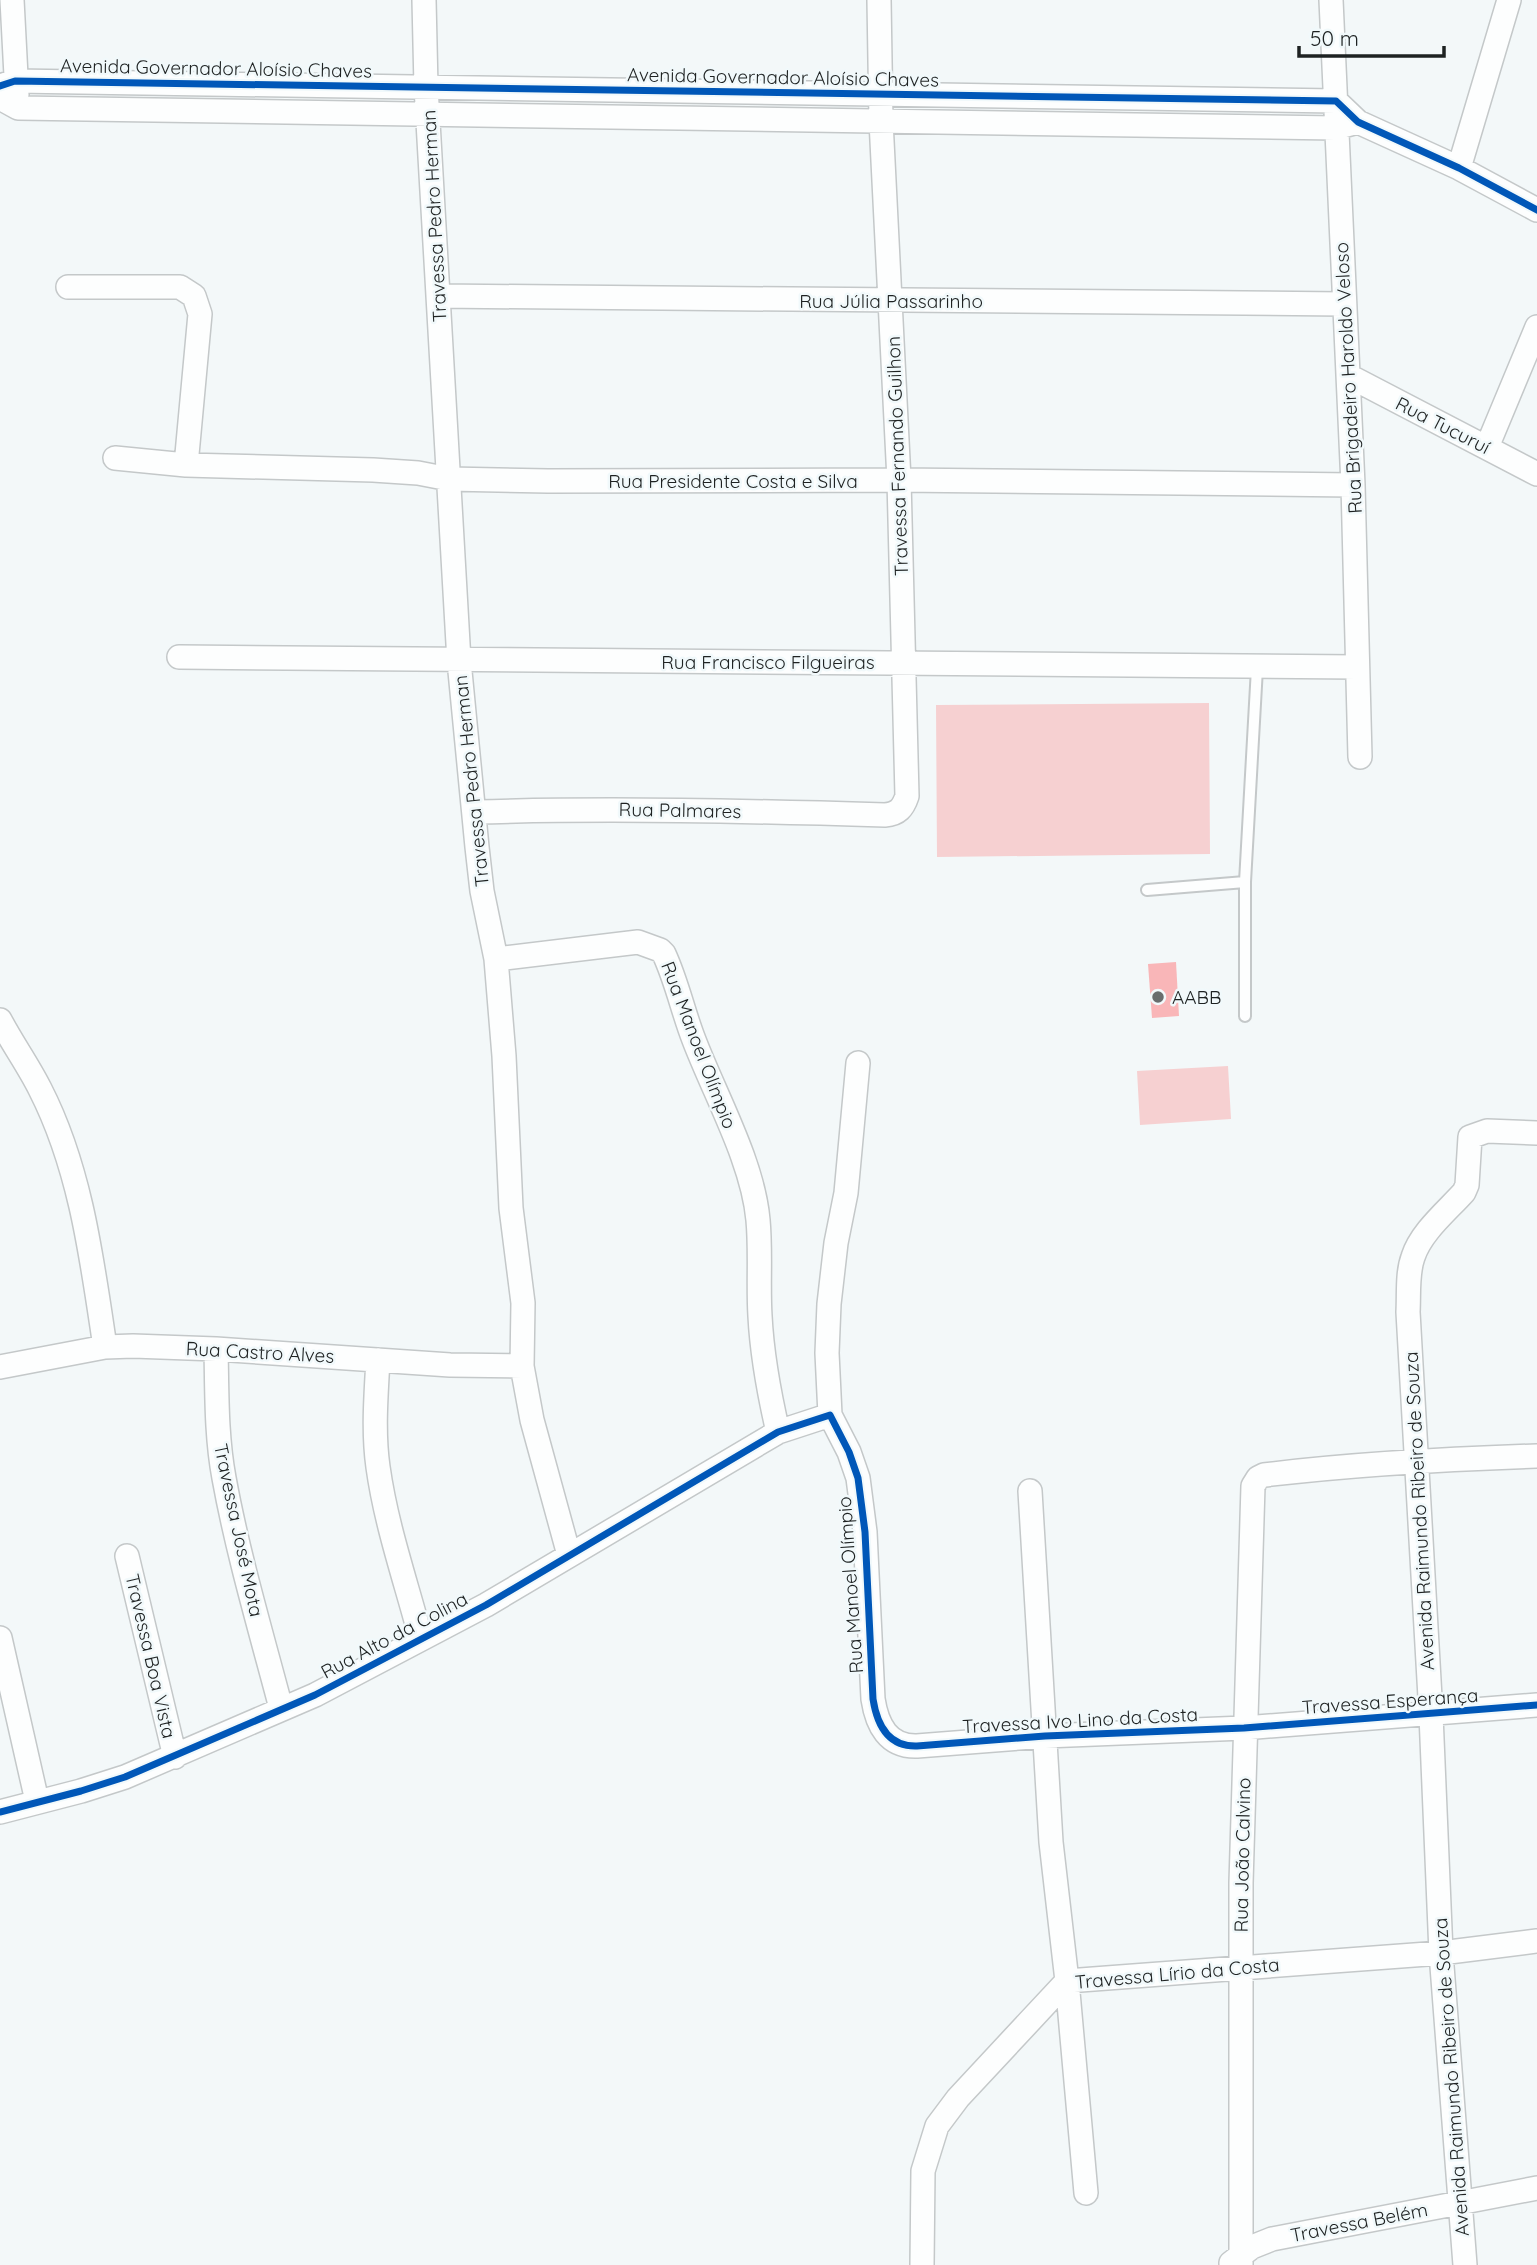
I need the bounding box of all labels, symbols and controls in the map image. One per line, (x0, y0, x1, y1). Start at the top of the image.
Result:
scale bar (1299, 14, 1444, 58)
text: 50 m (1310, 25, 1359, 51)
street label: Avenida Governador Aloísio Chaves (60, 53, 372, 83)
street label: Avenida Governador Aloísio Chaves (627, 62, 939, 92)
street label: Travessa Pedro Herman (416, 109, 452, 323)
street label: Rua Brigadeiro Haroldo Veloso (1329, 242, 1367, 514)
street label: Rua Júlia Passarinho (799, 289, 983, 313)
street label: Travessa Fernando Guilhon (881, 336, 913, 576)
street label: Rua Tucuruí (1392, 391, 1495, 459)
street label: Rua Presidente Costa e Silva (608, 469, 858, 493)
street label: Rua Francisco Filgueiras (661, 650, 875, 674)
street label: Travessa Pedro Herman (448, 674, 494, 888)
street label: Rua Palmares (619, 797, 742, 823)
street label: Rua Manoel Olímpio (656, 958, 742, 1132)
place label: AABB (1172, 985, 1221, 1009)
marker: AABB (1150, 989, 1166, 1005)
street label: Rua Castro Alves (185, 1336, 335, 1368)
street label: Avenida Raimundo Ribeiro de Souza (1399, 1351, 1439, 1671)
street label: Travessa José Mota (209, 1441, 269, 1619)
street label: Rua Manoel Olímpio (832, 1496, 868, 1674)
street label: Travessa Boa Vista (120, 1571, 182, 1741)
street label: Rua Alto da Colina (317, 1586, 471, 1684)
street label: Travessa Esperança (1301, 1683, 1479, 1719)
street label: Travessa Ivo Lino da Costa (961, 1702, 1199, 1738)
street label: Rua João Calvino (1229, 1777, 1255, 1933)
street label: Avenida Raimundo Ribeiro de Souza (1428, 1917, 1474, 2237)
street label: Travessa Lírio da Costa (1074, 1952, 1280, 1994)
street label: Travessa Belém (1288, 2197, 1430, 2247)

